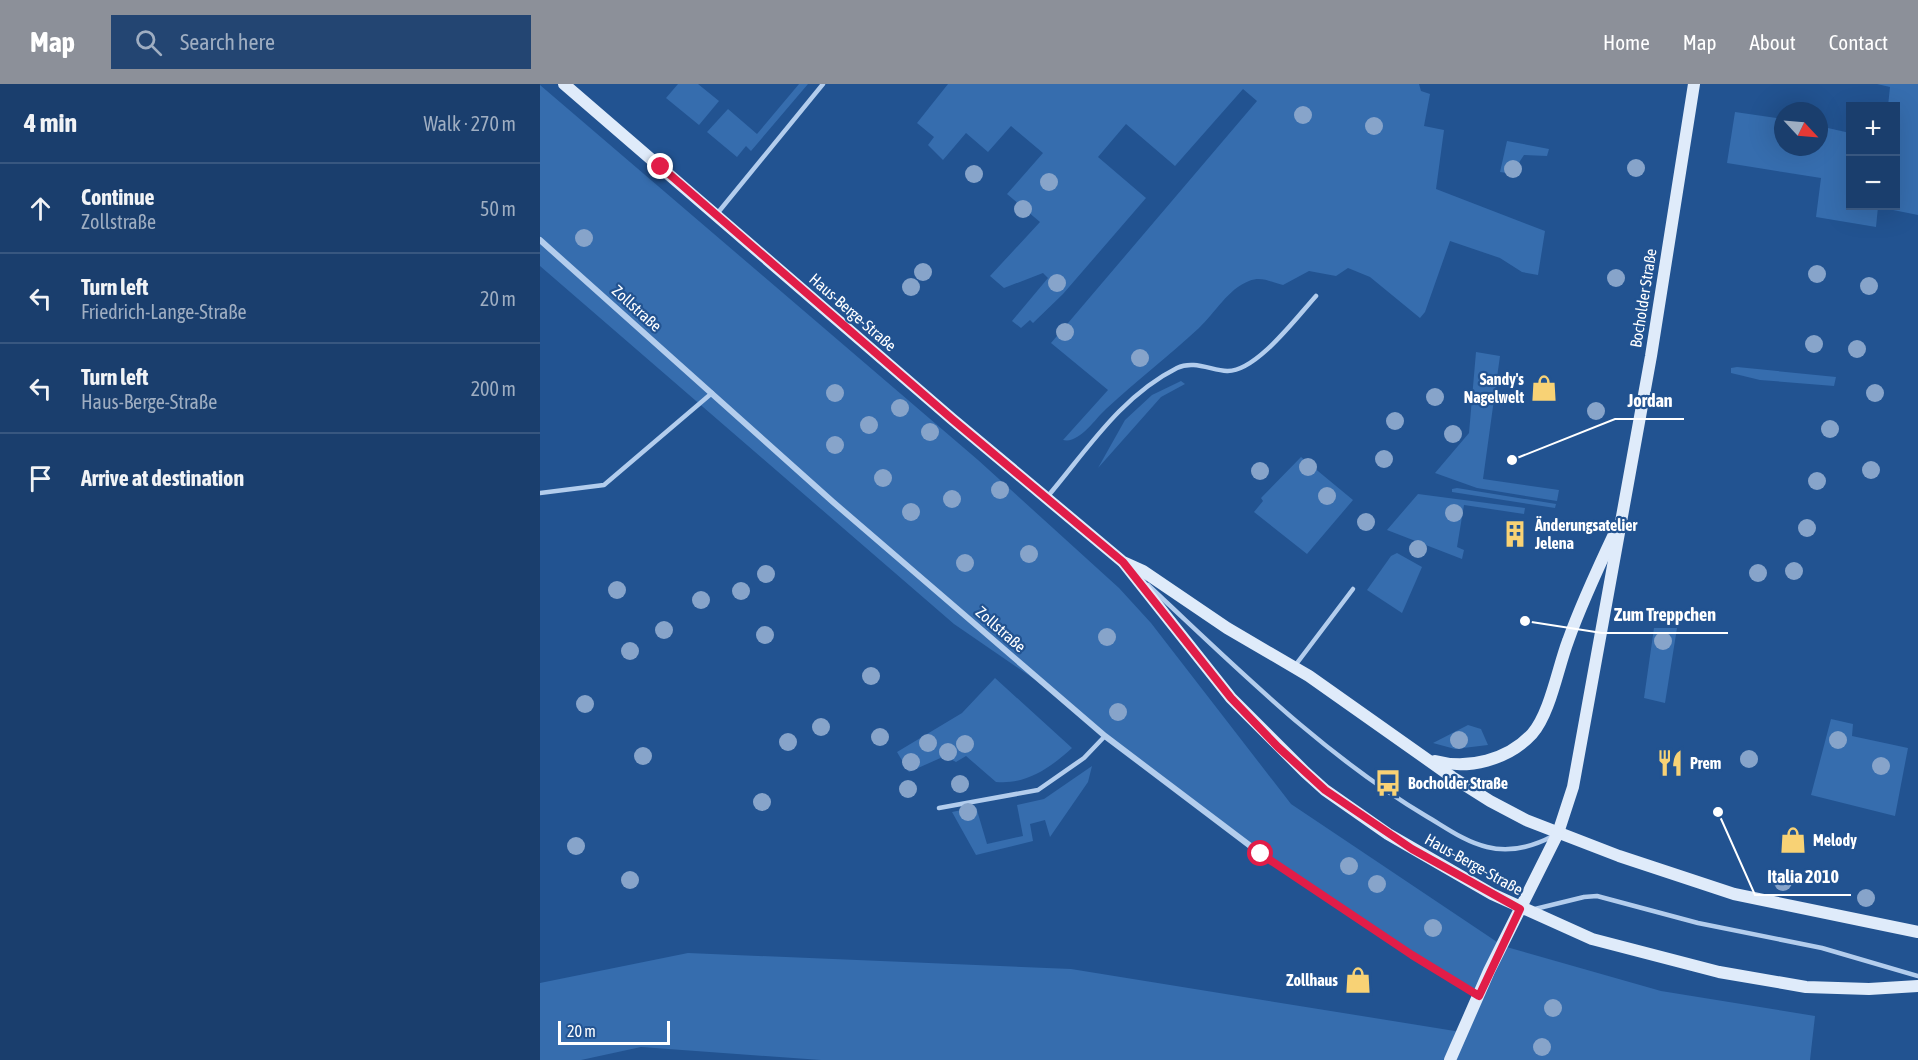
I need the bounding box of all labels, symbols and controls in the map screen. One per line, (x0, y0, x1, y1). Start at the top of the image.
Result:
search box (111, 15, 531, 69)
text: Map (30, 26, 75, 58)
icon: search (132, 26, 165, 59)
text: Search here (180, 29, 275, 55)
text: Home (1603, 30, 1650, 54)
text: Map (1683, 30, 1717, 54)
text: About (1750, 30, 1796, 54)
text: Contact (1829, 30, 1888, 54)
north arrow (1774, 102, 1828, 156)
map controls (1846, 102, 1900, 210)
button: + (1846, 102, 1900, 156)
text: 4 min (24, 108, 77, 138)
text: Walk · 270 m (424, 112, 516, 135)
route end (647, 153, 673, 179)
button: − (1846, 156, 1900, 210)
text: Continue (81, 184, 155, 210)
icon: ahead (24, 192, 57, 225)
text: 50 m (480, 197, 516, 220)
text: Zollstraße (81, 210, 156, 233)
street label: Bocholder Straße (1626, 247, 1660, 349)
street label: Haus-Berge-Straße (805, 269, 900, 355)
text: Turn left (81, 274, 148, 300)
street label: Zollstraße (609, 281, 665, 335)
icon: left (24, 282, 57, 315)
text: 20 m (480, 287, 516, 310)
text: Friedrich-Lange-Straße (81, 300, 247, 323)
text: Turn left (81, 364, 148, 390)
place label: Sandy's Nagelwelt (1464, 370, 1524, 406)
icon: left (24, 372, 57, 405)
shop icon: Sandy's Nagelwelt (1529, 373, 1559, 403)
text: 200 m (471, 377, 516, 400)
callout: Jordan (1615, 383, 1684, 419)
text: Haus-Berge-Straße (81, 390, 217, 413)
text: Jordan (1626, 390, 1673, 411)
icon: arrive (24, 462, 57, 495)
text: Arrive at destination (81, 465, 244, 491)
place label: Änderungsatelier Jelena (1534, 516, 1638, 552)
building icon: Änderungsatelier Jelena (1500, 519, 1530, 549)
callout: Zum Treppchen (1602, 597, 1728, 633)
street label: Zollstraße (972, 602, 1030, 656)
text: Zum Treppchen (1614, 604, 1716, 625)
restaurant icon: Prem (1655, 748, 1685, 778)
place label: Prem (1690, 754, 1721, 772)
bus stop icon: Bocholder Straße (1373, 768, 1403, 798)
place label: Bocholder Straße (1408, 774, 1508, 792)
shop icon: Melody (1778, 825, 1808, 855)
street label: Haus-Berge-Straße (1421, 830, 1526, 899)
place label: Melody (1813, 831, 1857, 849)
route start (1247, 840, 1273, 866)
callout: Italia 2010 (1755, 859, 1851, 895)
text: Italia 2010 (1767, 866, 1839, 887)
shop icon: Zollhaus (1343, 965, 1373, 995)
place label: Zollhaus (1286, 971, 1338, 989)
scale bar (558, 1018, 670, 1046)
text: 20 m (567, 1022, 596, 1040)

